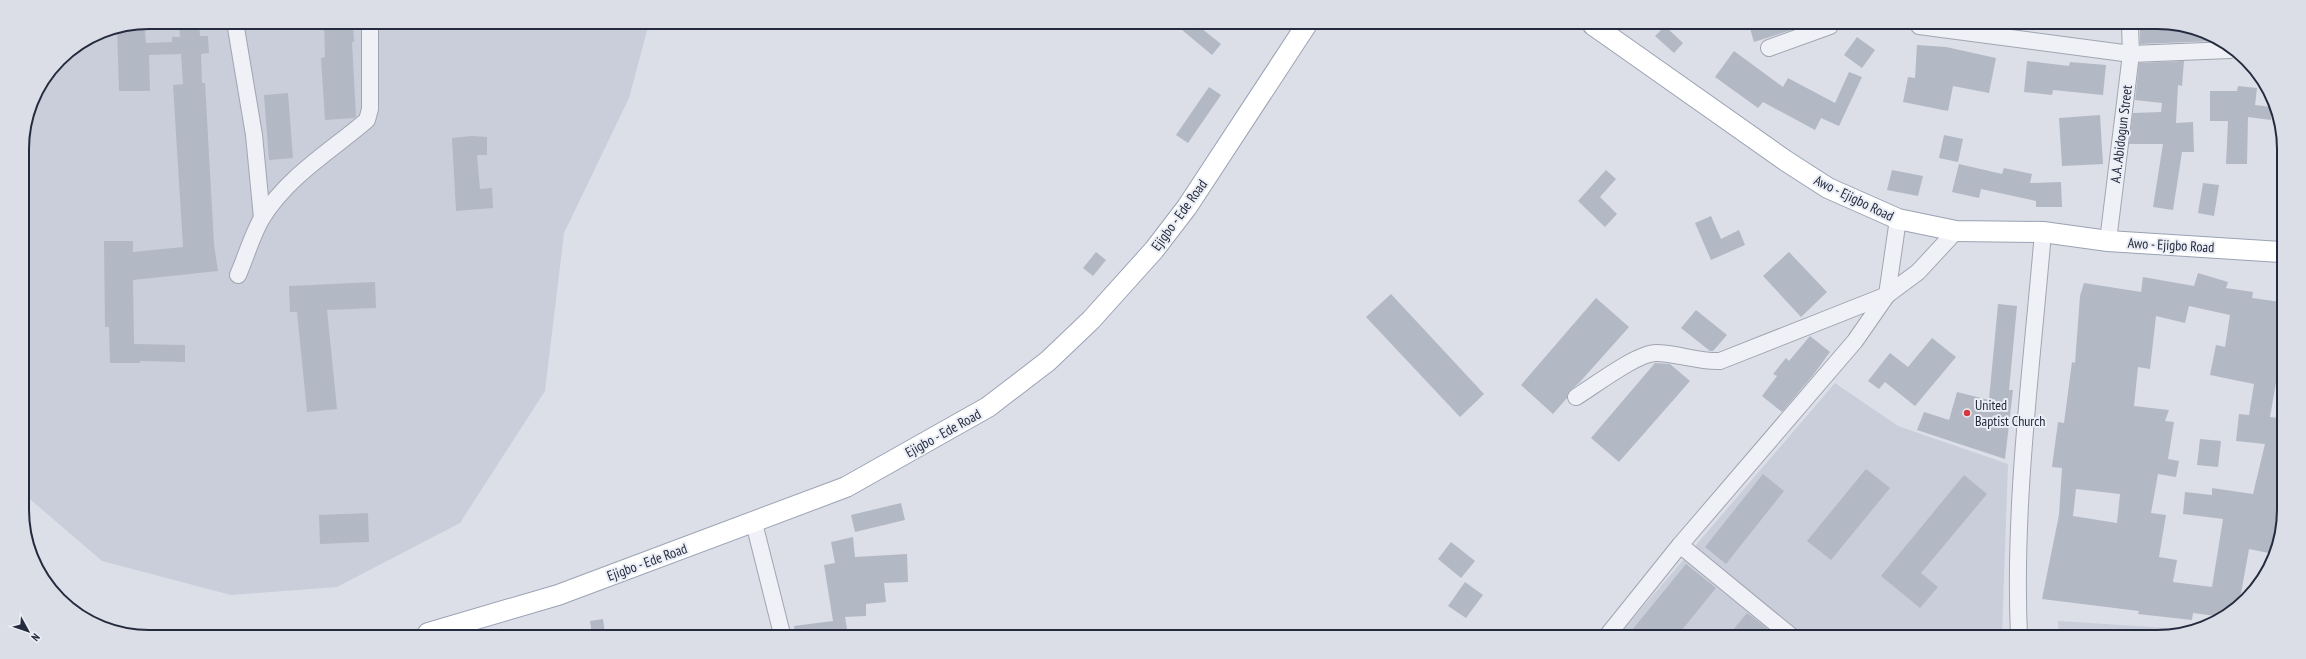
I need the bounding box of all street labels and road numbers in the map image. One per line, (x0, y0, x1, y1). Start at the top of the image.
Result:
street label: A.A. Abidogun Street (2106, 84, 2136, 184)
street label: Awo - Ejigbo Road (1811, 171, 1897, 225)
street label: Ejigbo - Ede Road (1147, 176, 1211, 254)
street label: Awo - Ejigbo Road (2127, 234, 2215, 256)
street label: Ejigbo - Ede Road (902, 405, 984, 461)
street label: Ejigbo - Ede Road (605, 539, 689, 585)

